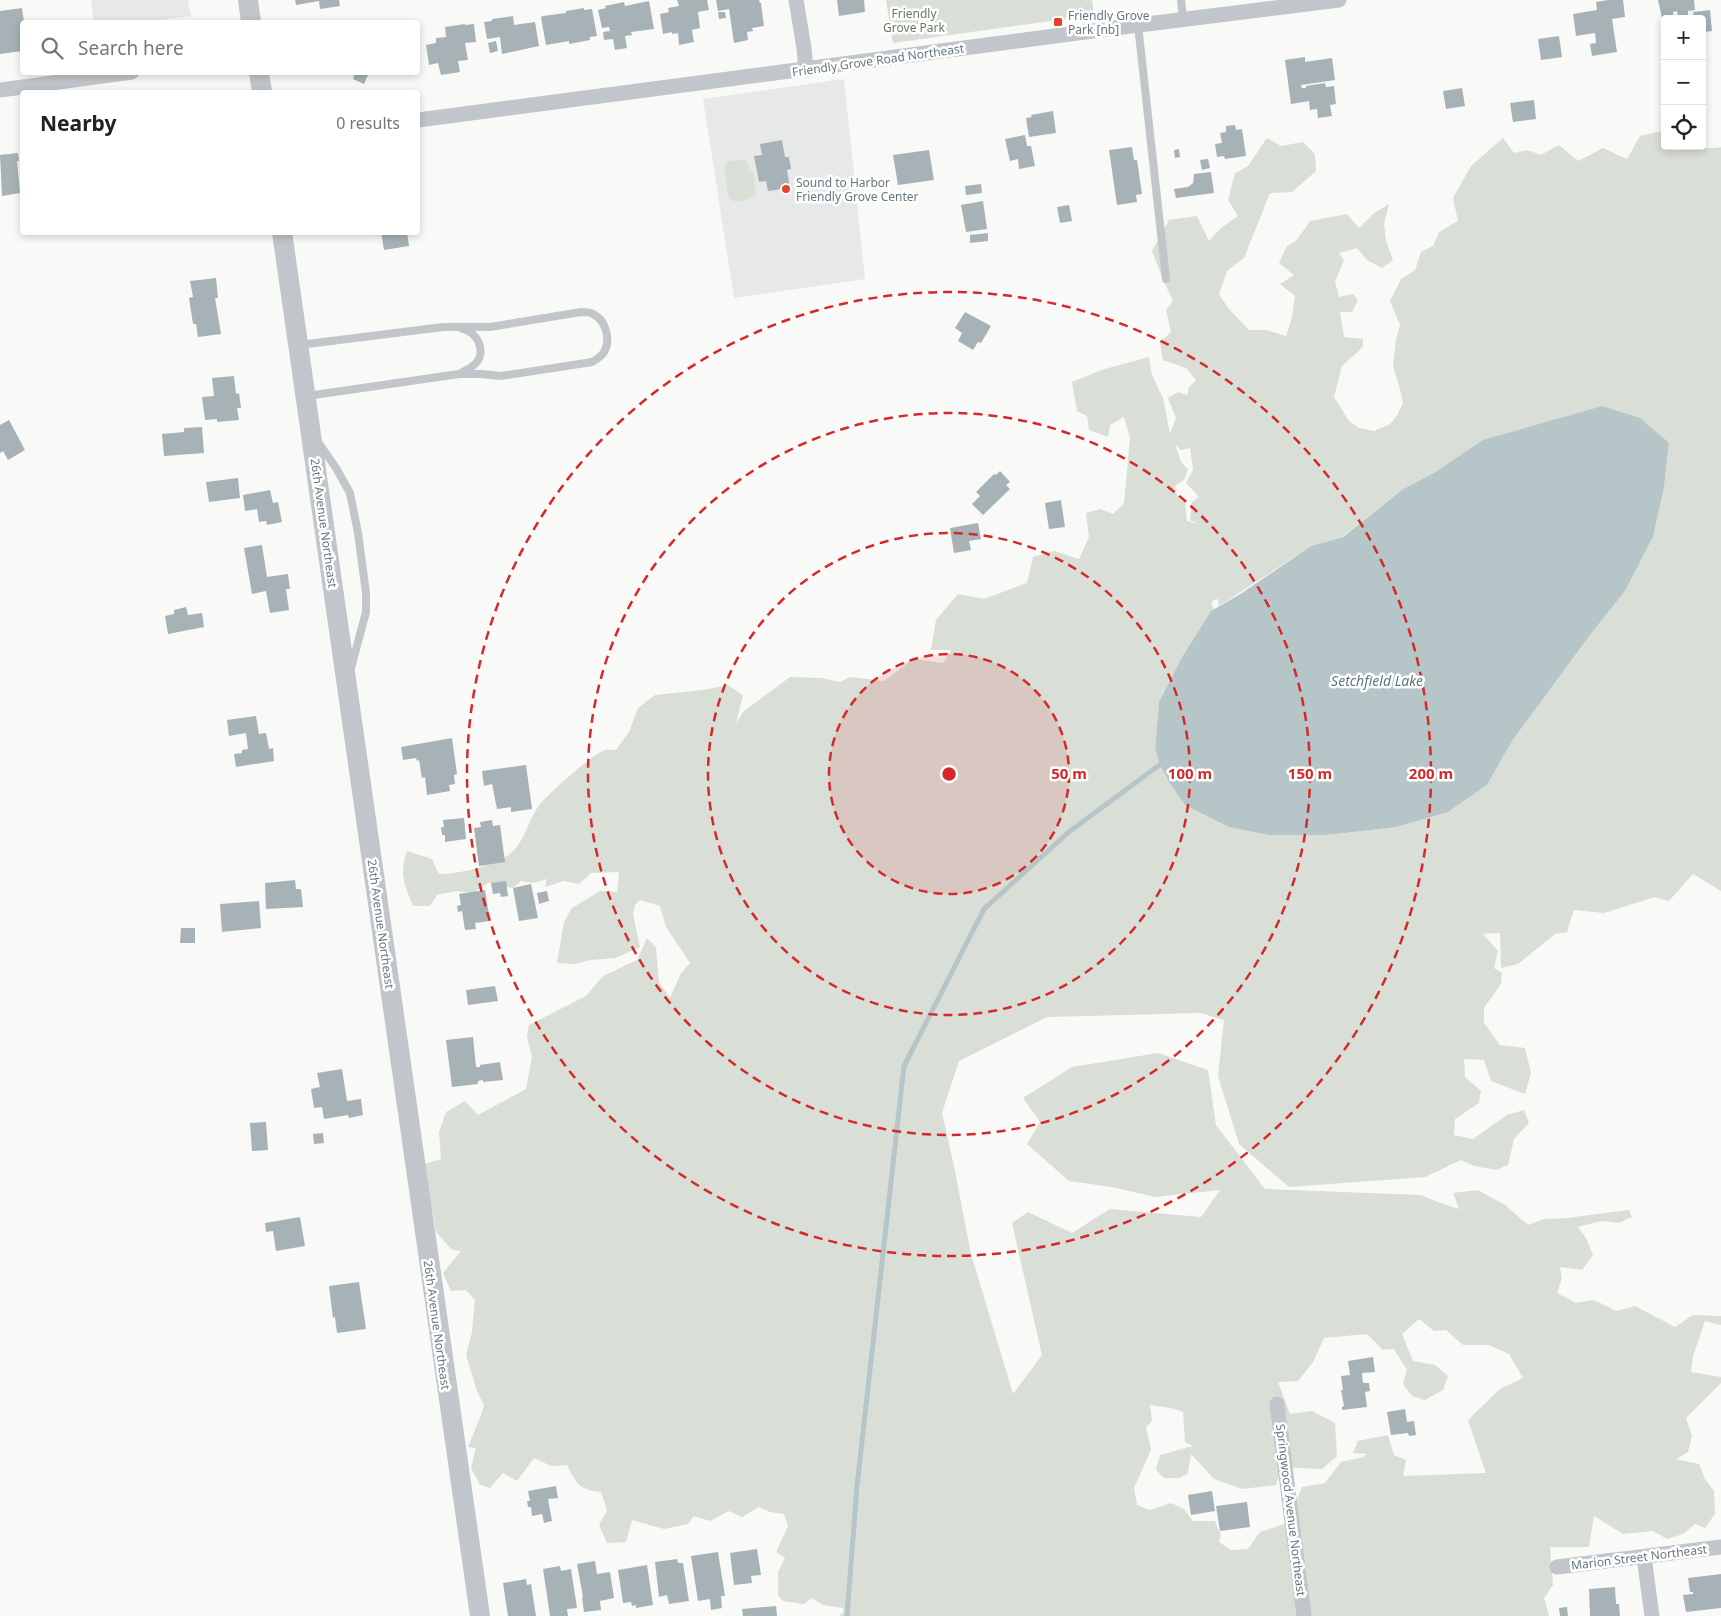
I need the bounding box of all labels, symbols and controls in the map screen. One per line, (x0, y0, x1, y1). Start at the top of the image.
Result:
park label: Friendly Grove Park (883, 5, 945, 36)
place label: Friendly Grove Park [nb] (1068, 7, 1150, 38)
map controls (1661, 15, 1706, 150)
button: + (1661, 15, 1706, 60)
marker: Friendly Grove Park [nb] (1052, 16, 1064, 28)
search box (20, 20, 420, 75)
icon: search (38, 34, 66, 62)
text: Search here (78, 35, 184, 61)
street label: Friendly Grove Road Northeast (791, 39, 966, 80)
button: − (1661, 60, 1706, 105)
button: locate (1661, 105, 1706, 150)
text: Nearby (40, 109, 116, 137)
text: 0 results (336, 112, 400, 134)
place label: Sound to Harbor Friendly Grove Center (796, 174, 919, 205)
marker: Sound to Harbor Friendly Grove Center (780, 183, 792, 195)
street label: 26th Avenue Northeast (307, 457, 342, 589)
water label: Setchfield Lake (1331, 671, 1423, 690)
text: 50 m (1051, 763, 1087, 783)
text: 100 m (1168, 763, 1212, 783)
text: 150 m (1288, 763, 1332, 783)
text: 200 m (1409, 763, 1453, 783)
centre of rings (940, 765, 958, 783)
street label: 26th Avenue Northeast (364, 858, 399, 990)
street label: 26th Avenue Northeast (420, 1259, 455, 1391)
street label: Springwood Avenue Northeast (1272, 1423, 1310, 1598)
street label: Marion Street Northeast (1570, 1540, 1709, 1574)

